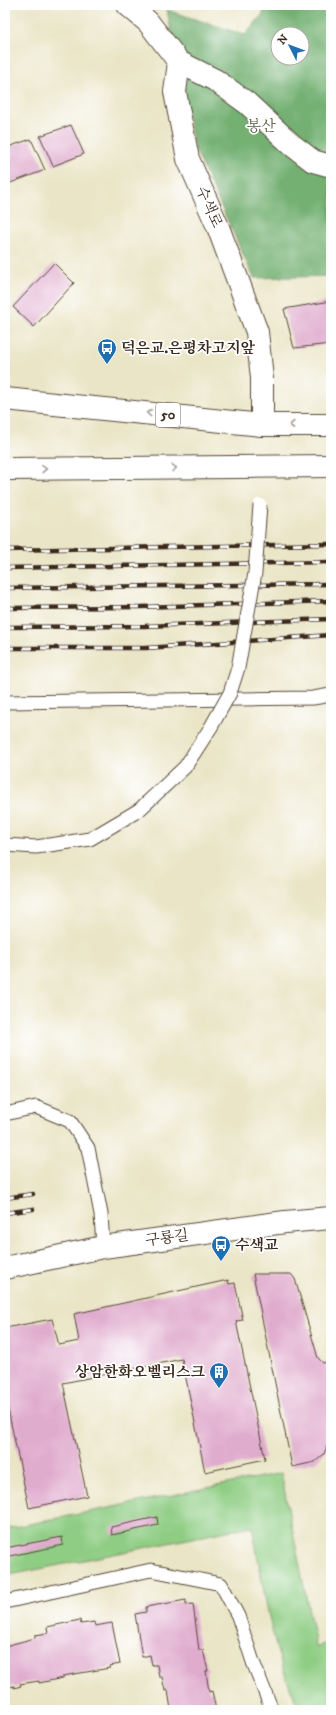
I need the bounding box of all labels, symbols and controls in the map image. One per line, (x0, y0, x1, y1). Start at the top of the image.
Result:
north arrow (270, 26, 310, 66)
text: N (275, 32, 292, 48)
park label: 봉산 (247, 117, 276, 136)
street label: 수색로 (191, 183, 227, 231)
bus stop icon: 덕은교.은평차고지앞 (96, 337, 118, 365)
place label: 덕은교.은평차고지앞 (121, 339, 255, 358)
road number: 50 (156, 403, 180, 427)
one-way arrow (146, 409, 152, 418)
one-way arrow (289, 421, 295, 429)
one-way arrow (171, 463, 177, 472)
one-way arrow (41, 465, 47, 473)
street label: 구룡길 (144, 1226, 190, 1250)
bus stop icon: 수색교 (210, 1234, 232, 1262)
place label: 수색교 (235, 1236, 279, 1255)
building icon: 상암한화오벨리스크 (208, 1361, 230, 1389)
place label: 상암한화오벨리스크 (75, 1363, 205, 1382)

